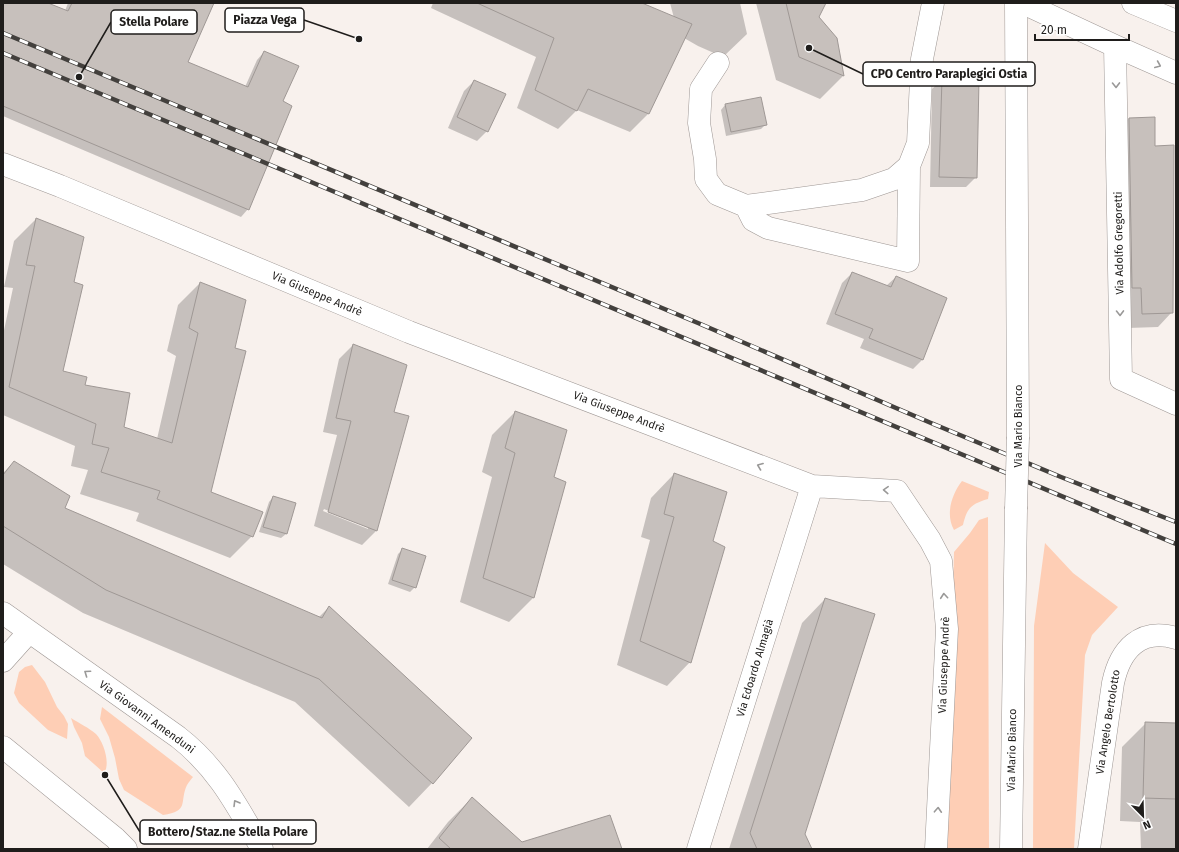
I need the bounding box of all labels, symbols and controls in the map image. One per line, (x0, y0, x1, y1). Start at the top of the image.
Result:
callout: Piazza Vega (225, 8, 304, 32)
callout: Stella Polare (111, 10, 197, 34)
text: Piazza Vega (233, 13, 297, 27)
text: Stella Polare (119, 15, 189, 29)
scale bar (1035, 16, 1129, 42)
text: 20 m (1041, 23, 1067, 37)
one-way arrow (1154, 60, 1162, 68)
callout: CPO Centro Paraplegici Ostia (863, 62, 1035, 86)
text: CPO Centro Paraplegici Ostia (871, 67, 1028, 81)
one-way arrow (1112, 82, 1120, 88)
street label: Via Adolfo Gregoretti (1112, 191, 1126, 295)
street label: Via Giuseppe Andrè (270, 269, 364, 319)
one-way arrow (1116, 310, 1124, 316)
street label: Via Mario Bianco (1012, 384, 1025, 468)
street label: Via Giuseppe Andrè (571, 389, 667, 435)
one-way arrow (756, 463, 763, 471)
one-way arrow (883, 486, 889, 494)
one-way arrow (940, 593, 949, 599)
street label: Via Giuseppe Andrè (936, 616, 952, 714)
street label: Via Edoardo Almagià (734, 617, 776, 719)
street label: Via Angelo Bertolotto (1093, 669, 1123, 775)
one-way arrow (84, 670, 91, 678)
street label: Via Giovanni Amenduni (97, 678, 197, 756)
street label: Via Mario Bianco (1005, 708, 1019, 792)
north arrow (1123, 796, 1163, 836)
one-way arrow (233, 800, 240, 807)
one-way arrow (934, 807, 942, 813)
text: N (1141, 817, 1153, 832)
callout: Bottero/Staz.ne Stella Polare (140, 820, 316, 844)
text: Bottero/Staz.ne Stella Polare (148, 825, 308, 839)

